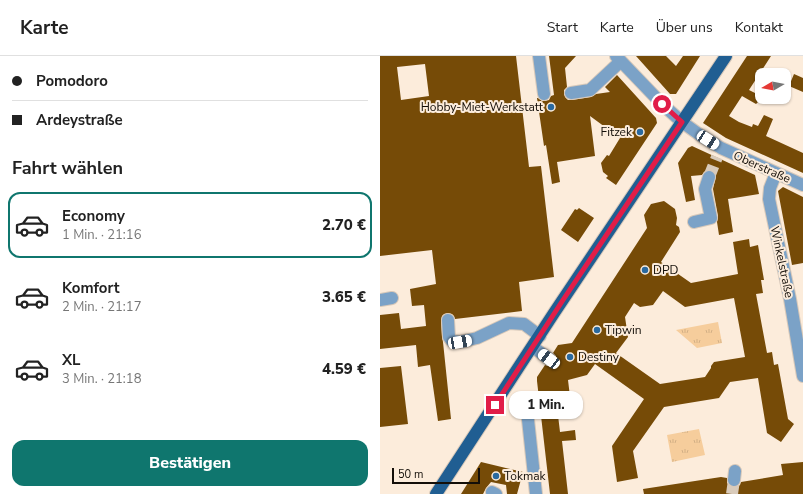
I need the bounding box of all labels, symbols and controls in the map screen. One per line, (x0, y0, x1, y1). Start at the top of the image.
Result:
text: Karte (20, 15, 69, 41)
text: Start (547, 18, 578, 37)
text: Karte (600, 18, 634, 37)
text: Über uns (656, 18, 713, 37)
text: Kontakt (735, 18, 783, 37)
north arrow (755, 68, 791, 104)
map controls (755, 68, 791, 104)
text: Pomodoro (36, 71, 108, 91)
route start (653, 95, 671, 113)
place label: Hobby-Miet-Werkstatt (421, 99, 544, 115)
marker: Hobby-Miet-Werkstatt (546, 102, 556, 112)
text: Ardeystraße (36, 110, 123, 130)
place label: Fitzek (601, 124, 633, 140)
marker: Fitzek (635, 127, 645, 137)
car (695, 128, 721, 152)
street label: Oberstraße (731, 147, 793, 187)
text: Fahrt wählen (12, 156, 123, 180)
text: Economy (62, 206, 125, 226)
icon: car (14, 207, 50, 243)
text: 2.70 € (322, 215, 366, 235)
street label: Winkelstraße (767, 225, 797, 299)
text: 1 Min. · 21:16 (62, 226, 141, 244)
place label: DPD (653, 262, 679, 278)
marker: DPD (640, 265, 650, 275)
text: Komfort (62, 278, 120, 298)
icon: car (14, 279, 50, 315)
text: 3.65 € (322, 287, 366, 307)
text: 2 Min. · 21:17 (62, 298, 141, 316)
place label: Tipwin (605, 322, 642, 338)
marker: Tipwin (592, 325, 602, 335)
car (447, 334, 473, 350)
car (536, 347, 562, 371)
place label: Destiny (578, 349, 620, 365)
text: XL (62, 350, 81, 370)
icon: car (14, 351, 50, 387)
marker: Destiny (565, 352, 575, 362)
text: 4.59 € (322, 359, 366, 379)
text: 3 Min. · 21:18 (62, 370, 141, 388)
callout: 1 Min. (509, 391, 583, 419)
route end (486, 396, 504, 414)
text: 1 Min. (527, 396, 565, 414)
button: Bestätigen (12, 440, 368, 486)
scale bar (392, 466, 480, 485)
text: 50 m (398, 467, 423, 482)
place label: Tokmak (504, 468, 547, 484)
marker: Tokmak (491, 471, 501, 481)

